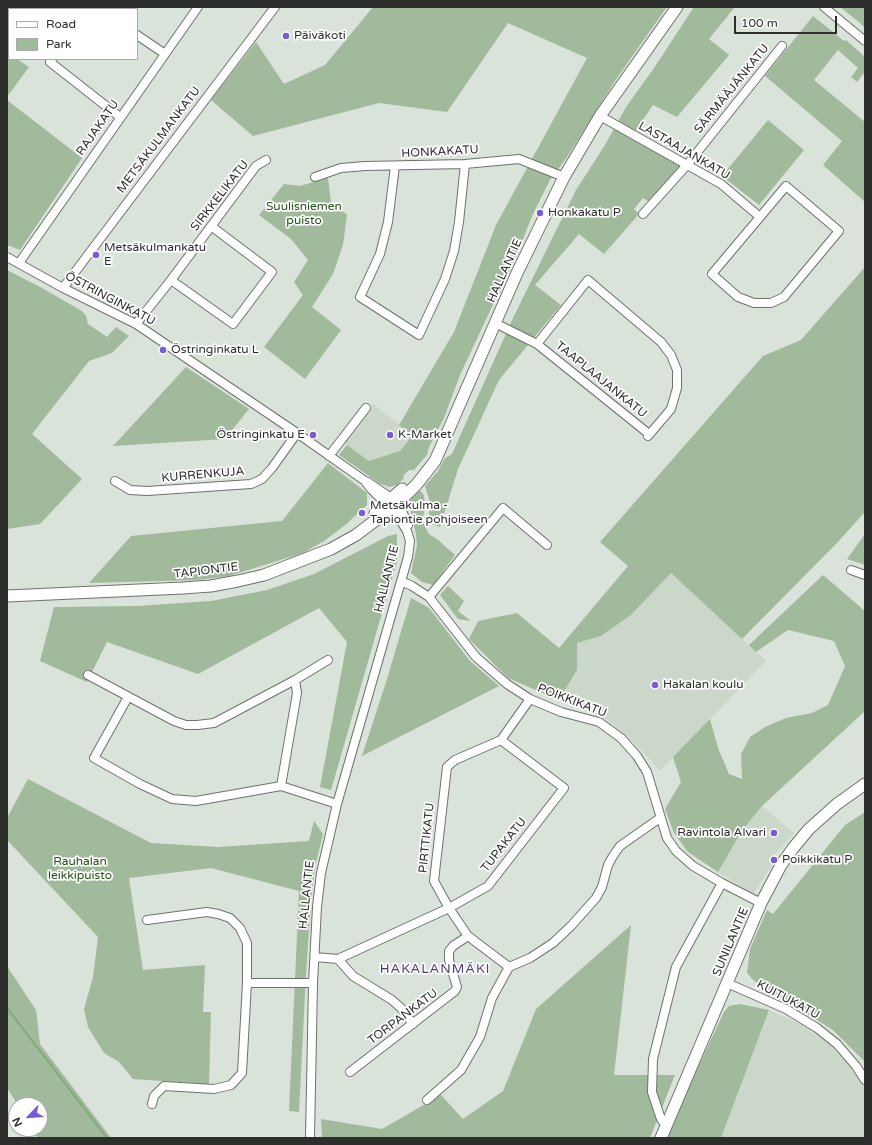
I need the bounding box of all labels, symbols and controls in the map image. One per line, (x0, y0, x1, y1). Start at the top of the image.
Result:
legend (8, 8, 138, 60)
scale bar (736, 8, 839, 34)
text: 100 m (741, 16, 778, 30)
text: Road (46, 17, 76, 31)
place label: Päiväkoti (294, 29, 346, 43)
marker: Päiväkoti (281, 31, 291, 41)
text: Park (46, 37, 72, 51)
street label: SÄRMÄÄJÄNKATU (692, 41, 772, 137)
street label: METSÄKULMANKATU (114, 84, 204, 196)
street label: RAJAKATU (74, 97, 122, 159)
street label: LASTAAJANKATU (636, 119, 732, 183)
street label: HONKAKATU (401, 143, 479, 161)
street label: SIRKKELIKATU (188, 158, 252, 234)
park label: Suulisniemen puisto (266, 200, 342, 228)
place label: Honkakatu P (548, 206, 621, 220)
marker: Honkakatu P (535, 208, 545, 218)
street label: HALLANTIE (484, 237, 526, 305)
place label: Metsäkulmankatu E (104, 241, 206, 269)
marker: Metsäkulmankatu E (91, 250, 101, 260)
street label: ÖSTRINGINKATU (62, 269, 158, 329)
street label: TAAPLAAJANKATU (552, 339, 650, 421)
place label: Östringinkatu L (171, 343, 259, 357)
marker: Östringinkatu L (158, 345, 168, 355)
place label: Östringinkatu E (217, 428, 305, 442)
place label: K-Market (398, 428, 452, 442)
marker: Östringinkatu E (308, 430, 318, 440)
marker: K-Market (385, 430, 395, 440)
street label: KURRENKUJA (161, 464, 245, 486)
place label: Metsäkulma - Tapiontie pohjoiseen (370, 499, 488, 527)
marker: Metsäkulma - Tapiontie pohjoiseen (357, 508, 367, 518)
street label: HALLANTIE (372, 544, 402, 614)
street label: TAPIONTIE (173, 560, 239, 582)
place label: Hakalan koulu (663, 678, 743, 692)
marker: Hakalan koulu (650, 680, 660, 690)
street label: POIKKIKATU (535, 681, 609, 721)
street label: PIRTTIKATU (416, 802, 438, 874)
street label: TUPAKATU (478, 815, 530, 875)
place label: Ravintola Alvari (677, 826, 766, 840)
marker: Ravintola Alvari (769, 828, 779, 838)
place label: Poikkikatu P (782, 853, 852, 867)
park label: Rauhalan leikkipuisto (48, 855, 112, 883)
marker: Poikkikatu P (769, 855, 779, 865)
street label: HALLANTIE (296, 860, 318, 930)
street label: SUNILANTIE (710, 906, 752, 978)
district label: HAKALANMÄKI (380, 962, 490, 978)
street label: KUITUKATU (754, 977, 822, 1023)
street label: TORPANKATU (365, 986, 441, 1048)
north arrow (8, 1097, 48, 1137)
text: N (10, 1115, 25, 1129)

